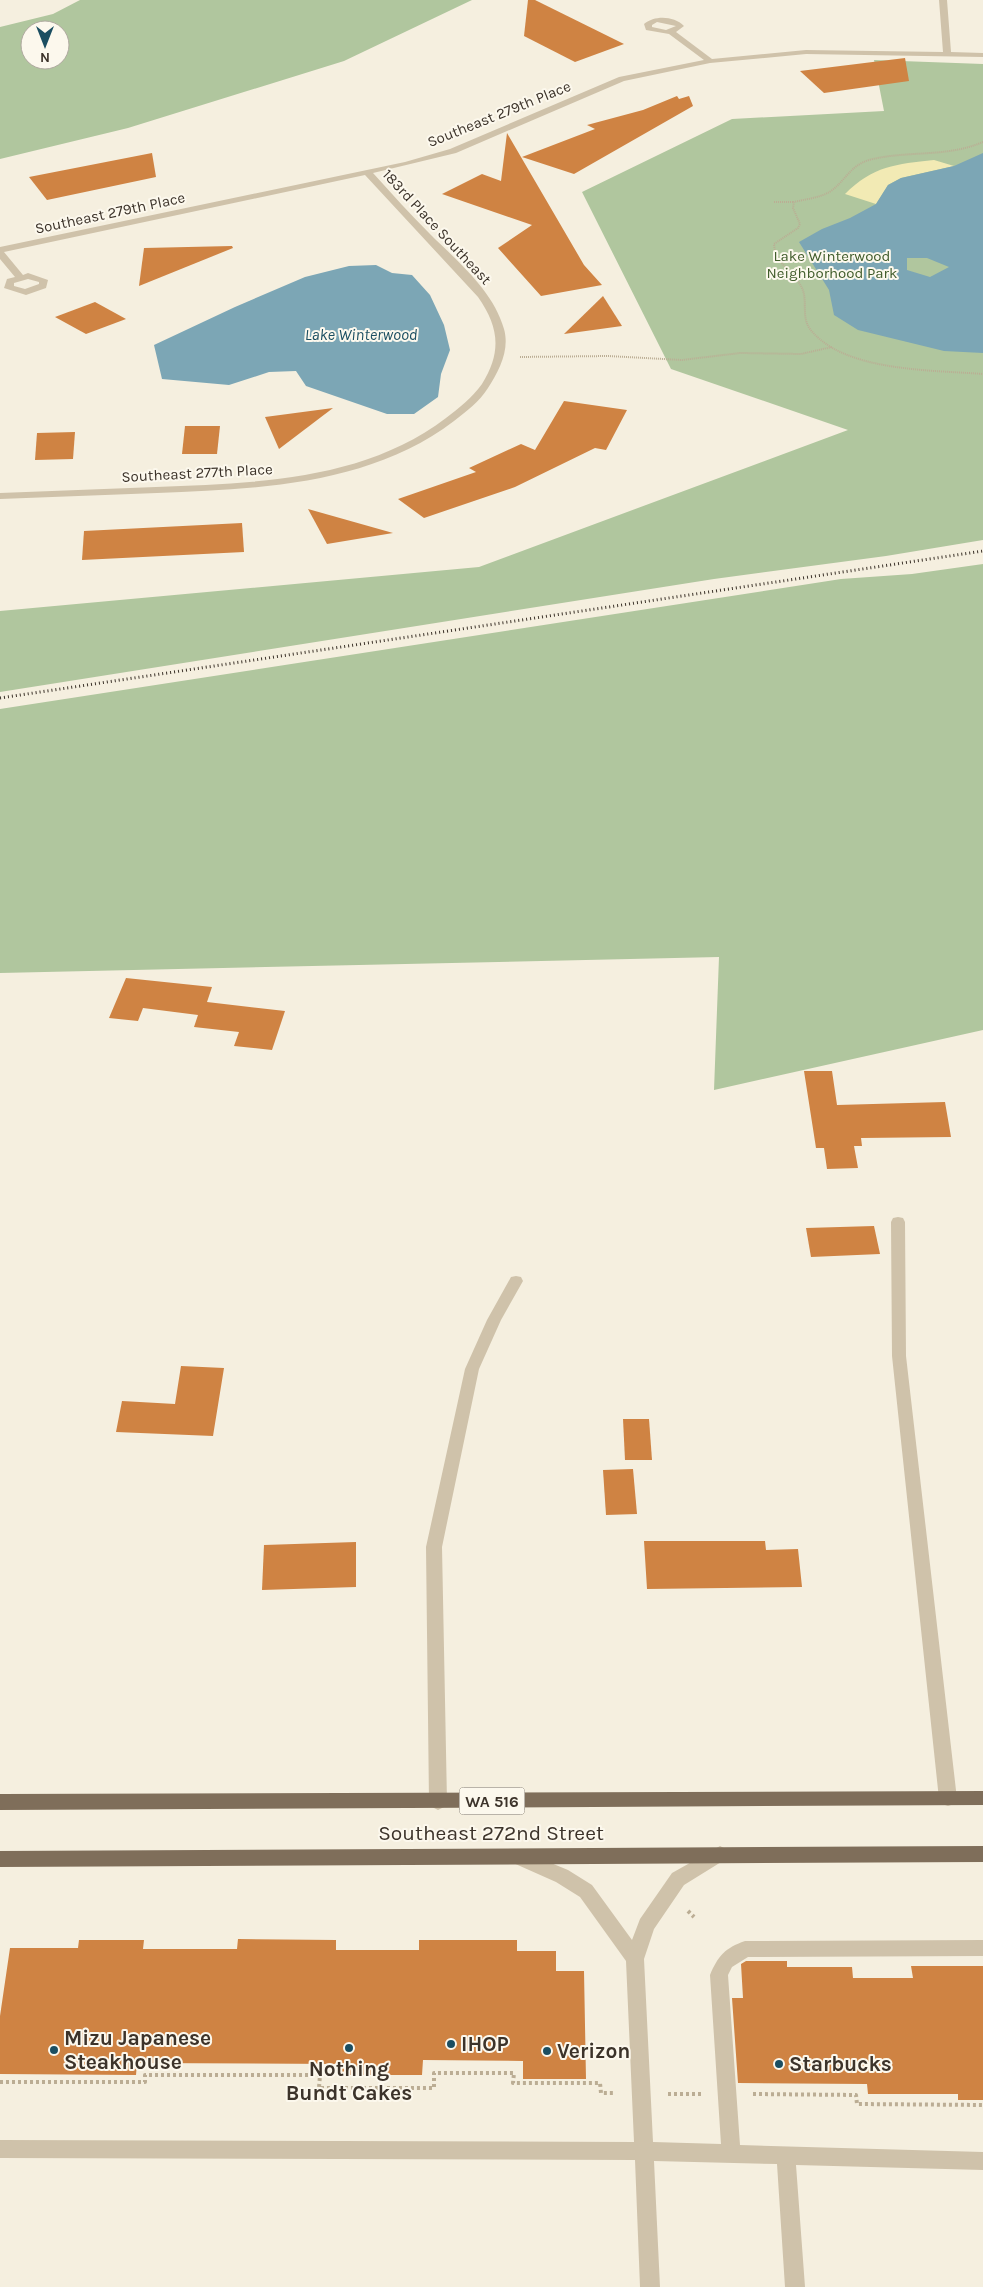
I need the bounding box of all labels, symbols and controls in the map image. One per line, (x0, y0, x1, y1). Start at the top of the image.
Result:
north arrow (20, 20, 70, 70)
text: N (40, 49, 50, 66)
street label: Southeast 279th Place (425, 77, 573, 151)
street label: 183rd Place Southeast (379, 166, 495, 289)
street label: Southeast 279th Place (33, 188, 187, 238)
park label: Lake Winterwood Neighborhood Park (767, 247, 897, 282)
water label: Lake Winterwood (305, 325, 418, 344)
street label: Southeast 277th Place (121, 460, 273, 486)
road number: WA 516 (460, 1788, 524, 1814)
street label: Southeast 272nd Street (378, 1821, 604, 1845)
place label: Mizu Japanese Steakhouse (64, 2026, 211, 2074)
place label: IHOP (461, 2032, 509, 2056)
marker: IHOP (445, 2038, 457, 2050)
place label: Verizon (557, 2039, 630, 2063)
marker: Nothing Bundt Cakes (343, 2042, 355, 2054)
marker: Mizu Japanese Steakhouse (48, 2044, 60, 2056)
marker: Verizon (541, 2045, 553, 2057)
place label: Starbucks (789, 2052, 892, 2076)
place label: Nothing Bundt Cakes (286, 2057, 412, 2105)
marker: Starbucks (773, 2058, 785, 2070)

